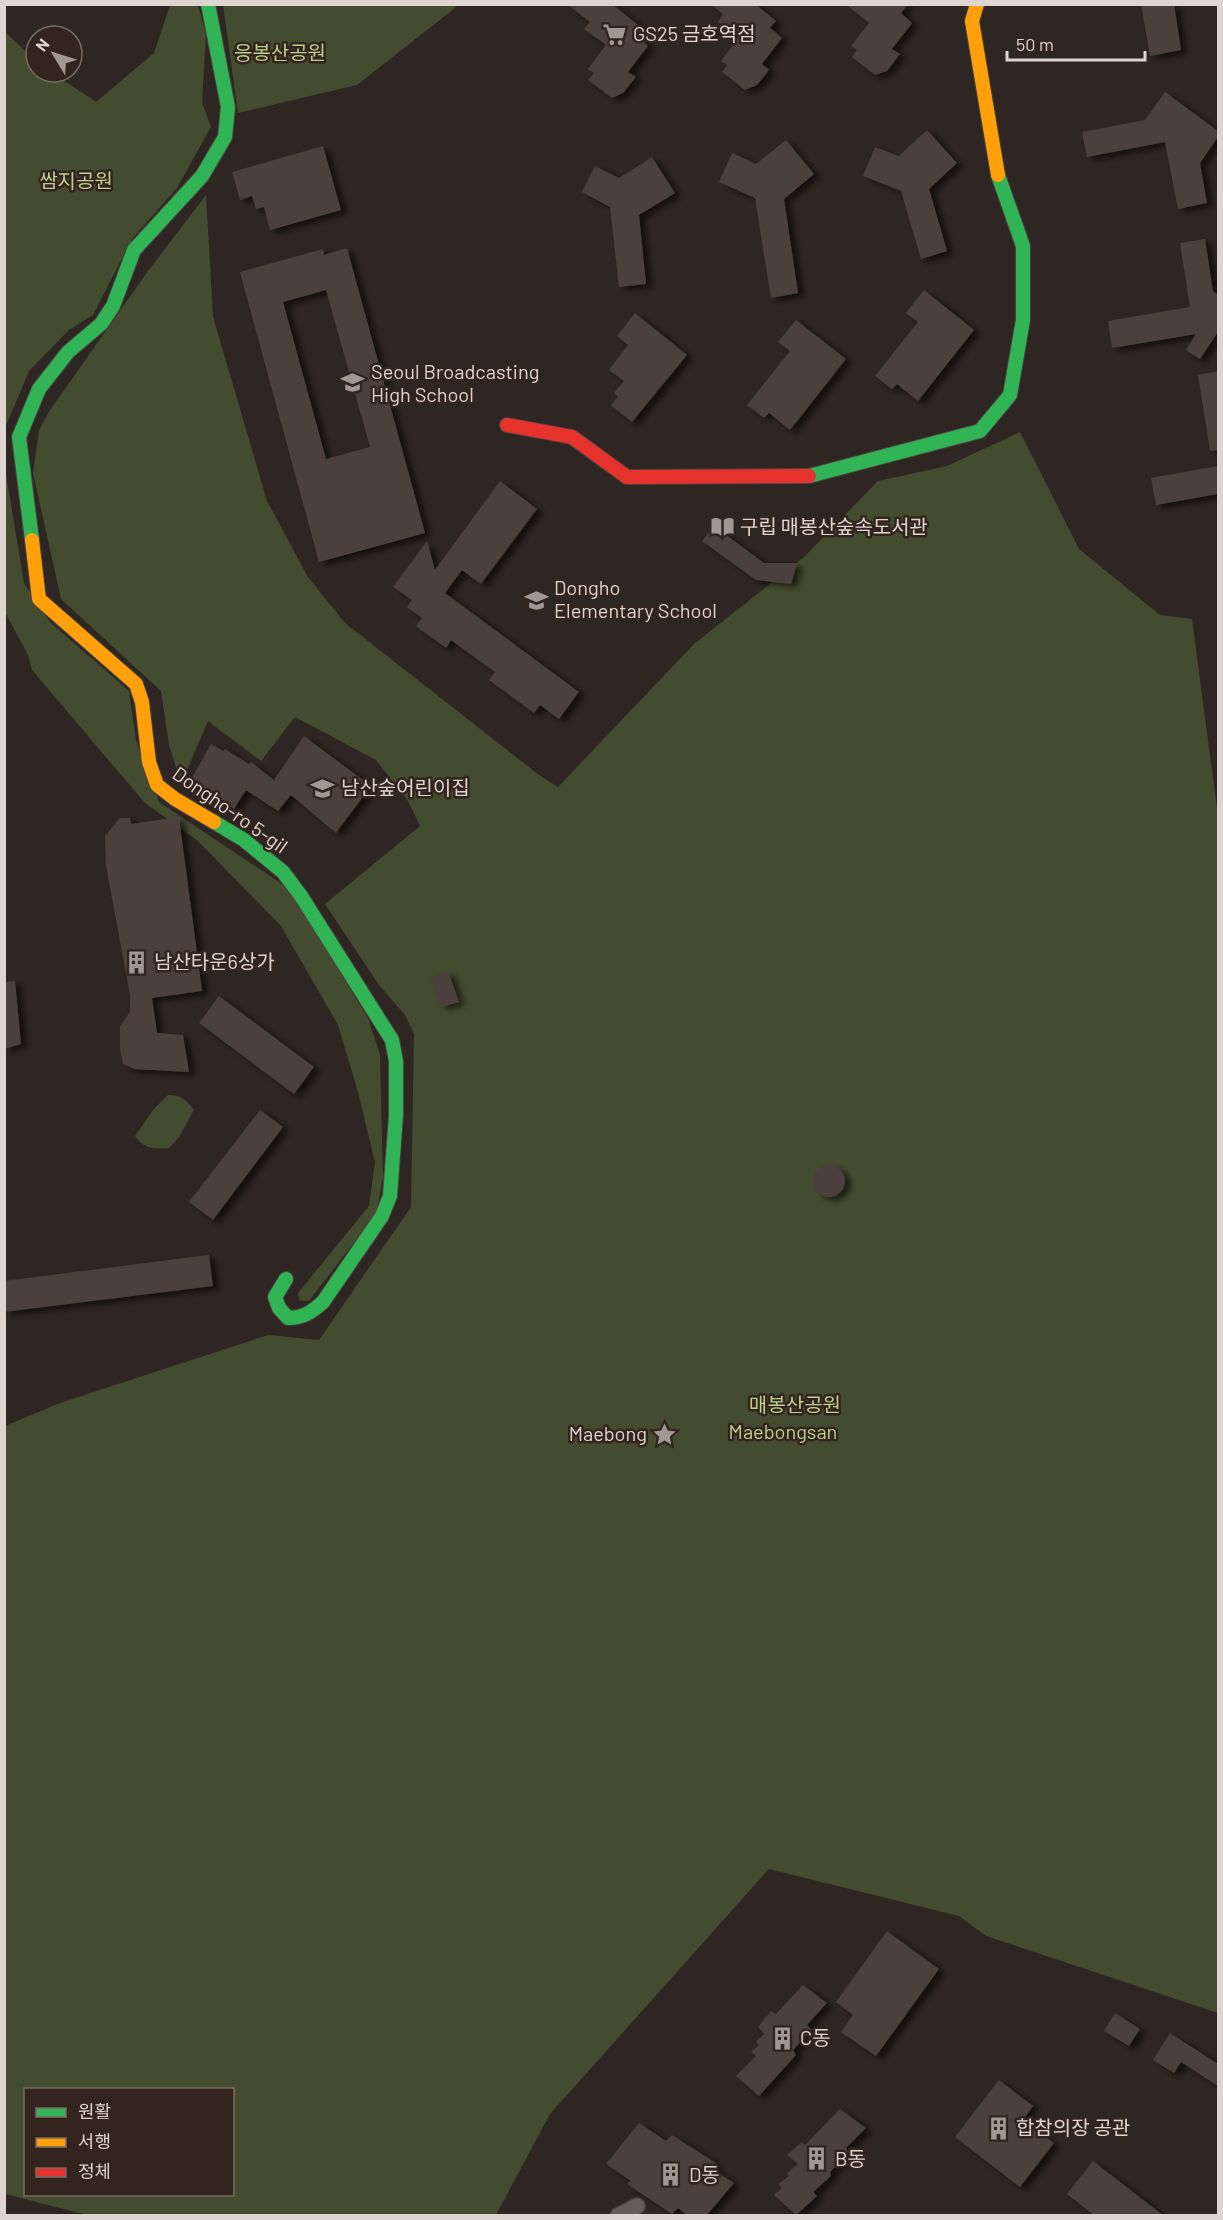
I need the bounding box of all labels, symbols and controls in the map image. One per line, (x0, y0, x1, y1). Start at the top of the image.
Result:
supermarket icon: GS25 금호역점 (602, 21, 628, 47)
place label: GS25 금호역점 (633, 21, 756, 45)
north arrow (24, 24, 84, 84)
scale bar (1007, 24, 1145, 62)
text: 50 m (1016, 33, 1054, 55)
text: N (31, 34, 53, 54)
park label: 응봉산공원 (234, 40, 326, 64)
park label: 쌈지공원 (39, 168, 113, 192)
place label: Seoul Broadcasting High School (371, 359, 539, 406)
school or university icon: Seoul Broadcasting High School (340, 370, 366, 396)
library icon: 구립 매봉산숲속도서관 (709, 514, 735, 540)
place label: 구립 매봉산숲속도서관 (740, 514, 928, 538)
place label: Dongho Elementary School (554, 575, 717, 622)
school or university icon: Dongho Elementary School (523, 587, 549, 613)
street label: Dongho-ro 5-gil (168, 761, 293, 858)
school or university icon: 남산숲어린이집 (310, 775, 336, 801)
place label: 남산숲어린이집 (341, 775, 470, 799)
building icon: 남산타운6상가 (123, 949, 149, 975)
place label: 남산타운6상가 (154, 949, 275, 973)
park label: 매봉산공원 (749, 1392, 841, 1416)
park label: Maebongsan (729, 1419, 837, 1443)
place label: Maebong (569, 1421, 647, 1445)
place icon: Maebong (652, 1421, 678, 1447)
building icon: C동 (769, 2025, 795, 2051)
place label: C동 (800, 2025, 831, 2049)
legend (24, 2088, 234, 2196)
text: 원활 (78, 2100, 111, 2122)
building icon: 합참의장 공관 (985, 2115, 1011, 2141)
place label: 합참의장 공관 (1016, 2115, 1130, 2139)
text: 서행 (78, 2130, 111, 2152)
building icon: B동 (804, 2146, 830, 2172)
place label: B동 (835, 2146, 866, 2170)
text: 정체 (78, 2160, 111, 2182)
building icon: D동 (658, 2162, 684, 2188)
place label: D동 (689, 2162, 720, 2186)

